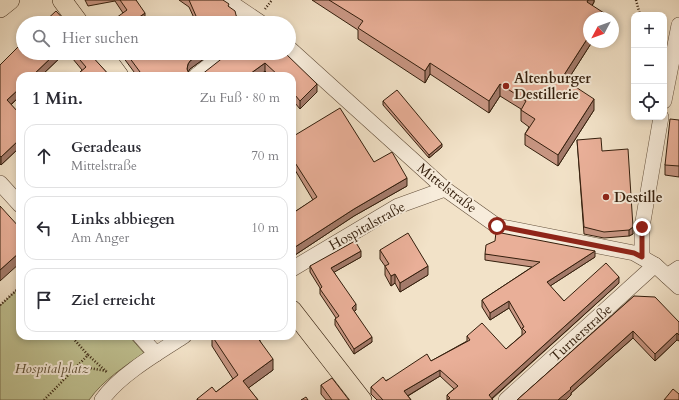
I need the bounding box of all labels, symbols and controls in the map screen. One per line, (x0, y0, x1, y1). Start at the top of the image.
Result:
north arrow (583, 12, 619, 48)
map controls (631, 12, 667, 120)
button: + (631, 12, 667, 48)
search box (16, 16, 296, 60)
icon: search (30, 27, 52, 49)
text: Hier suchen (62, 28, 139, 48)
button: − (631, 48, 667, 84)
place label: Altenburger Destillerie (514, 69, 591, 104)
marker: Altenburger Destillerie (501, 81, 511, 91)
button: locate (631, 84, 667, 120)
text: 1 Min. (32, 87, 83, 110)
text: Zu Fuß · 80 m (200, 89, 280, 107)
text: Geradeaus (71, 137, 141, 157)
icon: ahead (33, 145, 55, 167)
text: 70 m (251, 147, 279, 165)
text: Mittelstraße (71, 157, 137, 175)
street label: Mittelstraße (413, 159, 481, 217)
place label: Destille (614, 188, 663, 207)
marker: Destille (601, 192, 611, 202)
street label: Hospitalstraße (326, 197, 408, 255)
text: Links abbiegen (71, 209, 175, 229)
icon: left (33, 217, 55, 239)
route start (488, 217, 506, 235)
route end (633, 218, 651, 236)
text: 10 m (251, 219, 279, 237)
text: Am Anger (71, 229, 129, 247)
icon: arrive (33, 289, 55, 311)
text: Ziel erreicht (71, 290, 155, 310)
street label: Turnerstraße (546, 300, 616, 366)
park label: Hospitalplatz (15, 359, 90, 378)

